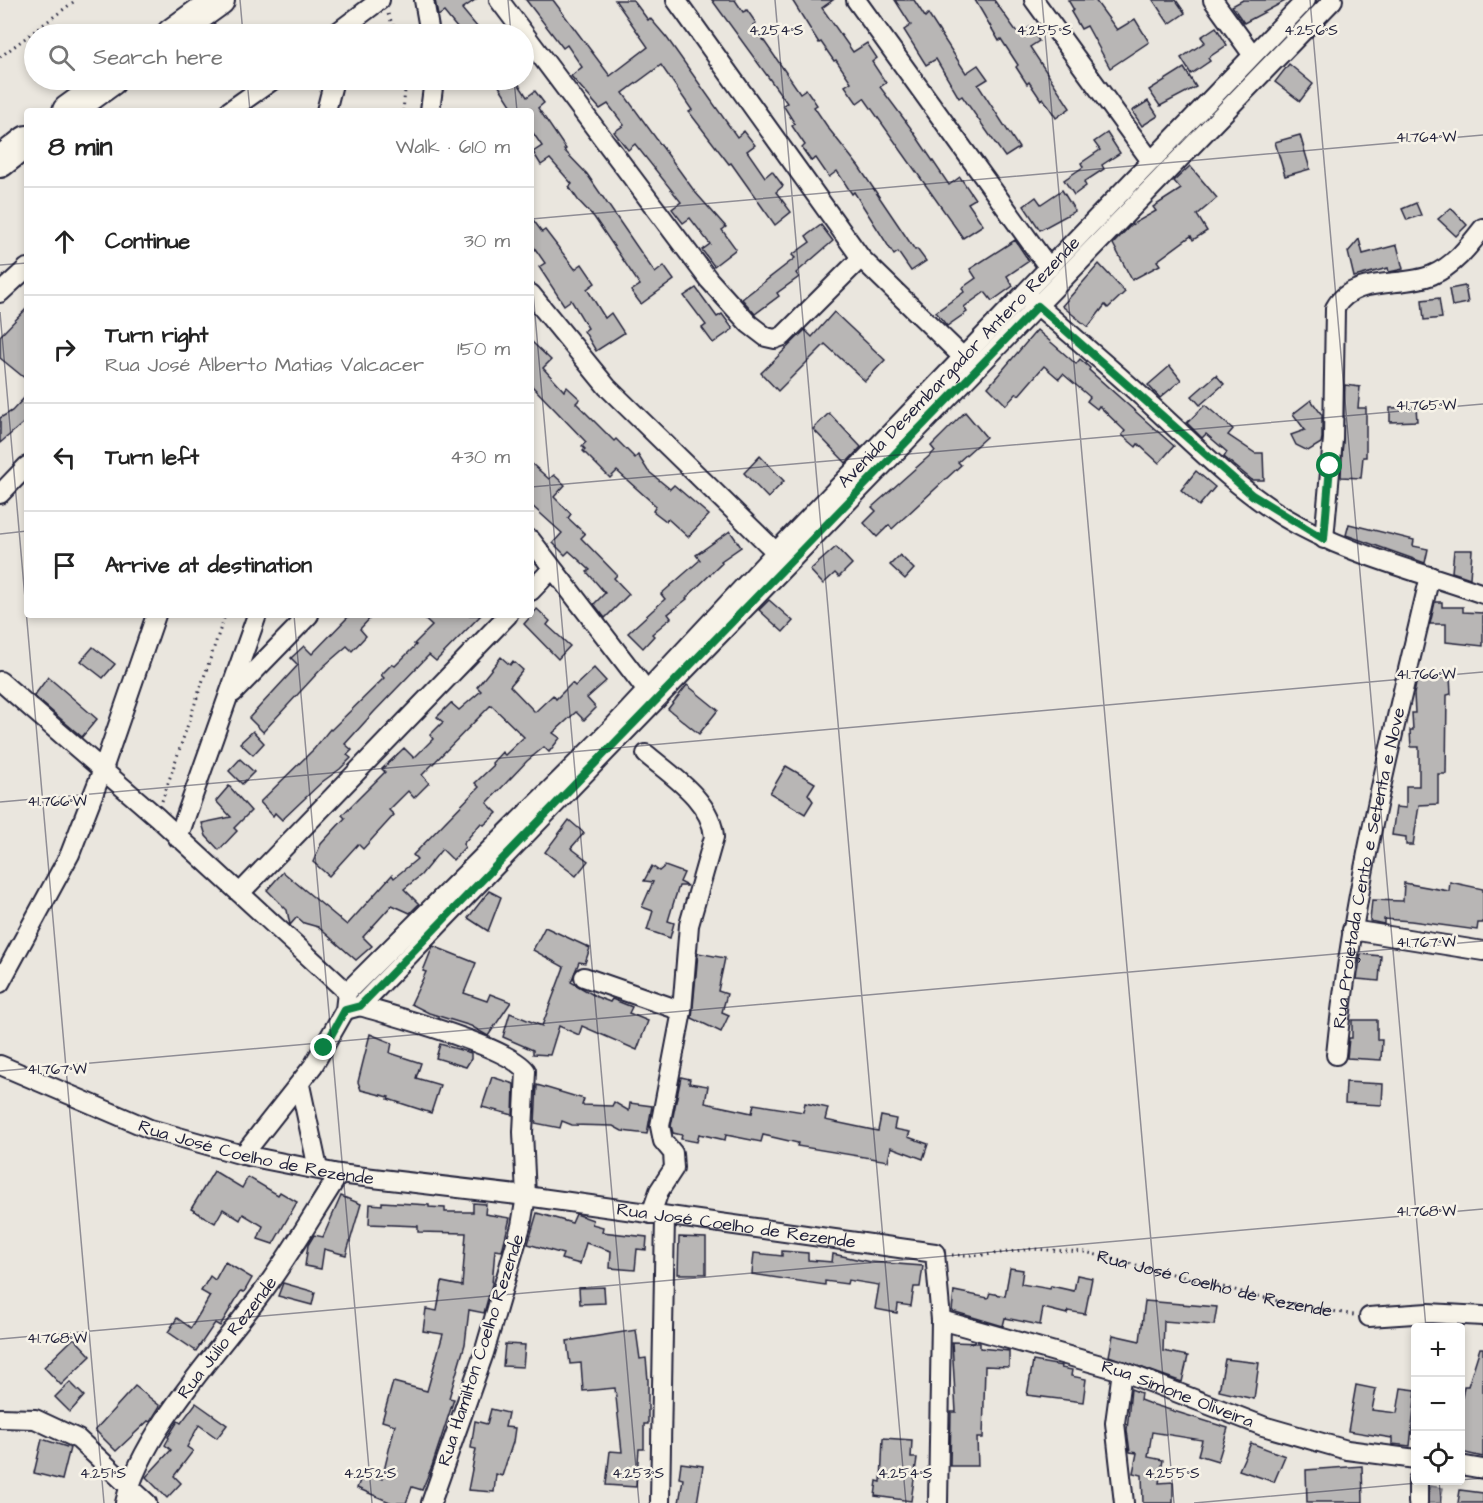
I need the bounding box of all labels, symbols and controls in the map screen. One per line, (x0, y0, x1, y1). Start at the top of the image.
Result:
text: 4.254°S (749, 20, 804, 41)
text: 4.255°S (1016, 20, 1072, 41)
text: 4.256°S (1284, 20, 1338, 41)
search box (24, 24, 534, 90)
icon: search (45, 41, 78, 74)
text: Search here (93, 42, 223, 73)
text: 41.764°W (1396, 127, 1456, 148)
text: 8 min (48, 129, 112, 165)
text: Walk · 610 m (395, 133, 510, 161)
icon: ahead (48, 225, 81, 258)
text: Continue (105, 226, 190, 257)
text: 30 m (464, 227, 510, 255)
street label: Avenida Desembargador Antero Rezende (832, 230, 1086, 493)
text: Turn right (105, 320, 208, 351)
icon: right (48, 333, 81, 366)
text: 150 m (457, 335, 510, 363)
text: Rua José Alberto Matias Valcacer (105, 351, 424, 379)
text: 41.765°W (1396, 395, 1456, 416)
icon: left (48, 441, 81, 474)
text: Turn left (105, 442, 199, 473)
text: 430 m (450, 443, 510, 471)
route start (1316, 452, 1342, 478)
icon: arrive (48, 549, 81, 582)
text: Arrive at destination (105, 550, 312, 581)
text: 41.766°W (1396, 664, 1456, 685)
street label: Rua Projetada Cento e Setenta e Nove (1326, 705, 1411, 1030)
text: 41.766°W (27, 791, 87, 812)
text: 41.767°W (1396, 932, 1456, 953)
route end (310, 1034, 336, 1060)
text: 41.767°W (27, 1059, 87, 1080)
street label: Rua José Coelho de Rezende (134, 1113, 376, 1191)
street label: Rua José Coelho de Rezende (615, 1196, 858, 1254)
text: 41.768°W (1396, 1201, 1456, 1222)
street label: Rua Hamilton Coelho Rezende (432, 1231, 530, 1469)
street label: Rua José Coelho de Rezende (1094, 1243, 1335, 1323)
street label: Rua Júlio Rezende (171, 1271, 283, 1404)
map controls (1411, 1323, 1465, 1485)
button: + (1411, 1323, 1465, 1377)
text: 41.768°W (27, 1328, 87, 1349)
street label: Rua Simone Oliveira (1099, 1353, 1258, 1434)
button: − (1411, 1377, 1465, 1431)
button: locate (1411, 1431, 1465, 1485)
text: 4.251°S (80, 1463, 127, 1484)
text: 4.252°S (343, 1463, 397, 1484)
text: 4.253°S (612, 1463, 664, 1484)
text: 4.254°S (878, 1463, 933, 1484)
text: 4.255°S (1144, 1463, 1200, 1484)

